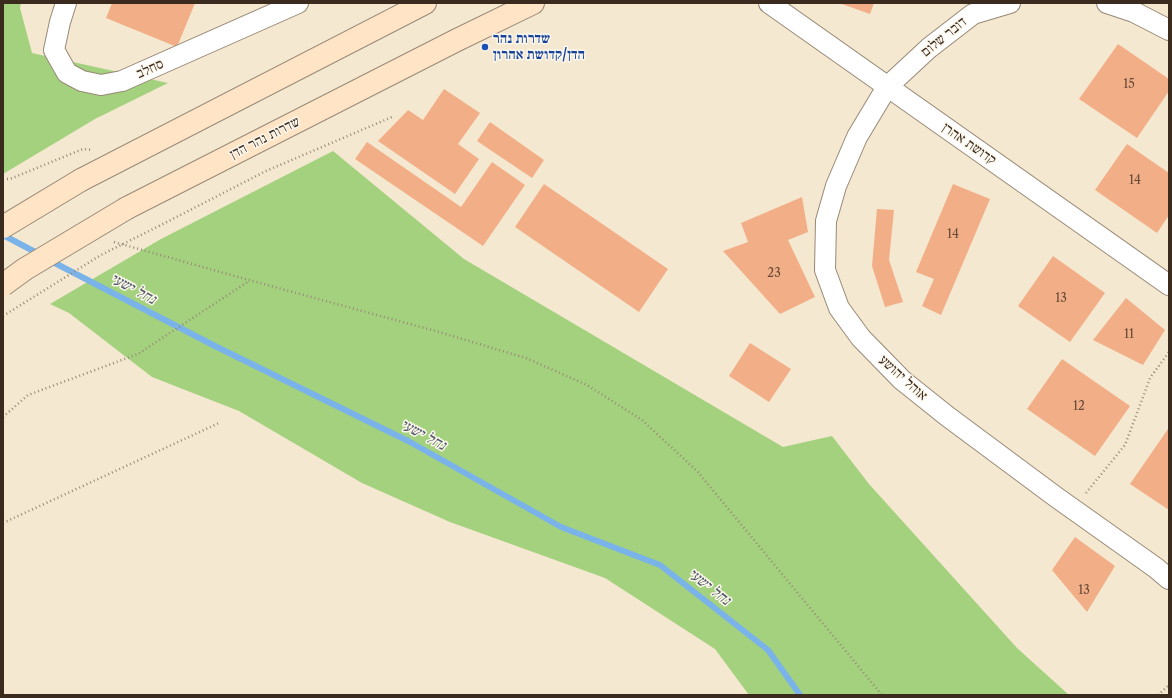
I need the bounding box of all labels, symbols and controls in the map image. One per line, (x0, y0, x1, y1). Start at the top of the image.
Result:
street label: דובר שלום (918, 13, 970, 61)
place label: שדרות נהר הדן/קדושת אהרון (493, 31, 585, 64)
marker: שדרות נהר הדן/קדושת אהרון (480, 42, 490, 52)
street label: סחלב (134, 56, 166, 82)
house number: 15 (1123, 78, 1135, 92)
street label: שדרות נהר הדן (227, 113, 303, 163)
street label: קדושת אהרן (939, 119, 999, 169)
house number: 14 (1129, 174, 1141, 188)
house number: 14 (947, 228, 959, 242)
house number: 23 (767, 267, 781, 281)
water label: נחל ישעי (107, 270, 159, 308)
house number: 13 (1055, 292, 1067, 306)
house number: 11 (1124, 328, 1134, 342)
street label: אוהל יהושע (875, 352, 931, 404)
house number: 12 (1073, 400, 1085, 414)
water label: נחל ישעי (397, 416, 449, 454)
water label: נחל ישעי (684, 565, 734, 609)
house number: 13 (1078, 584, 1090, 598)

